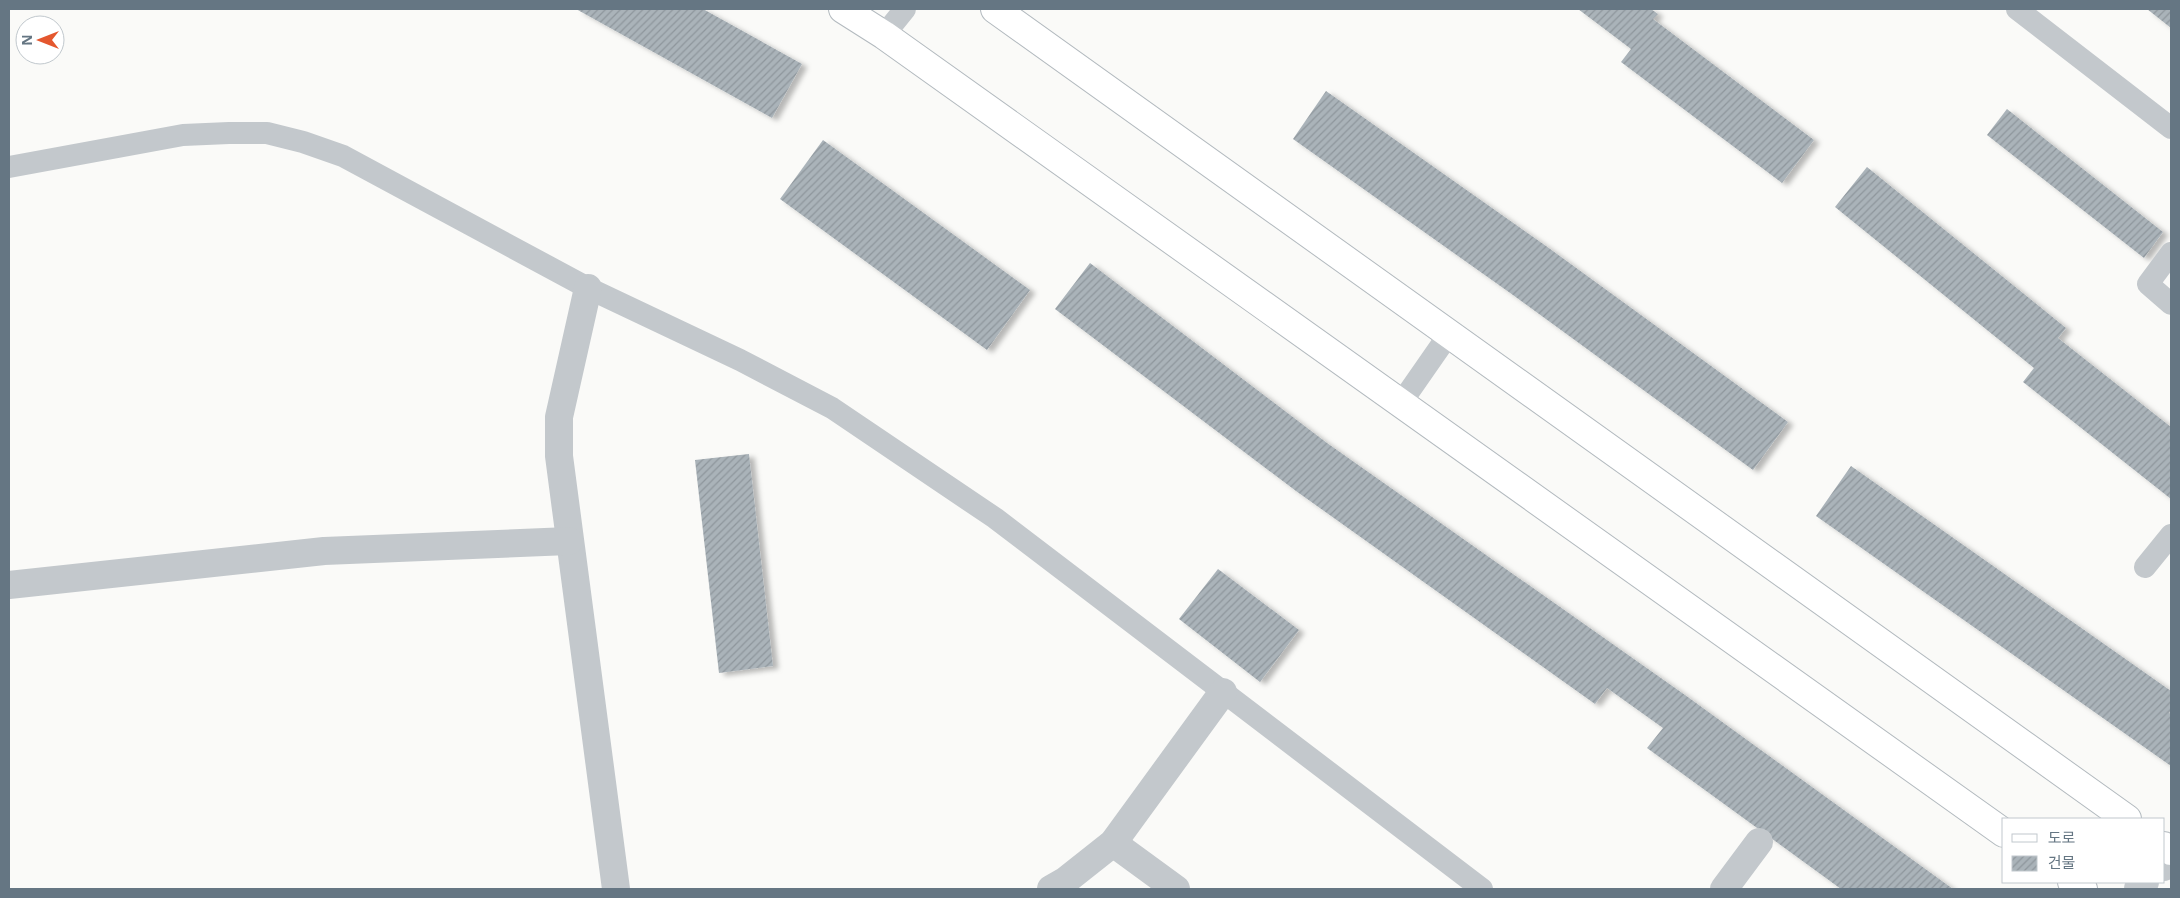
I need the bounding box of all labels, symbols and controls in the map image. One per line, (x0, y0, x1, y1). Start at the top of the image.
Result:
north arrow (15, 15, 65, 65)
text: N (17, 34, 36, 46)
legend (2002, 818, 2165, 883)
text: 도로 (2048, 827, 2076, 847)
text: 건물 (2048, 852, 2076, 872)

